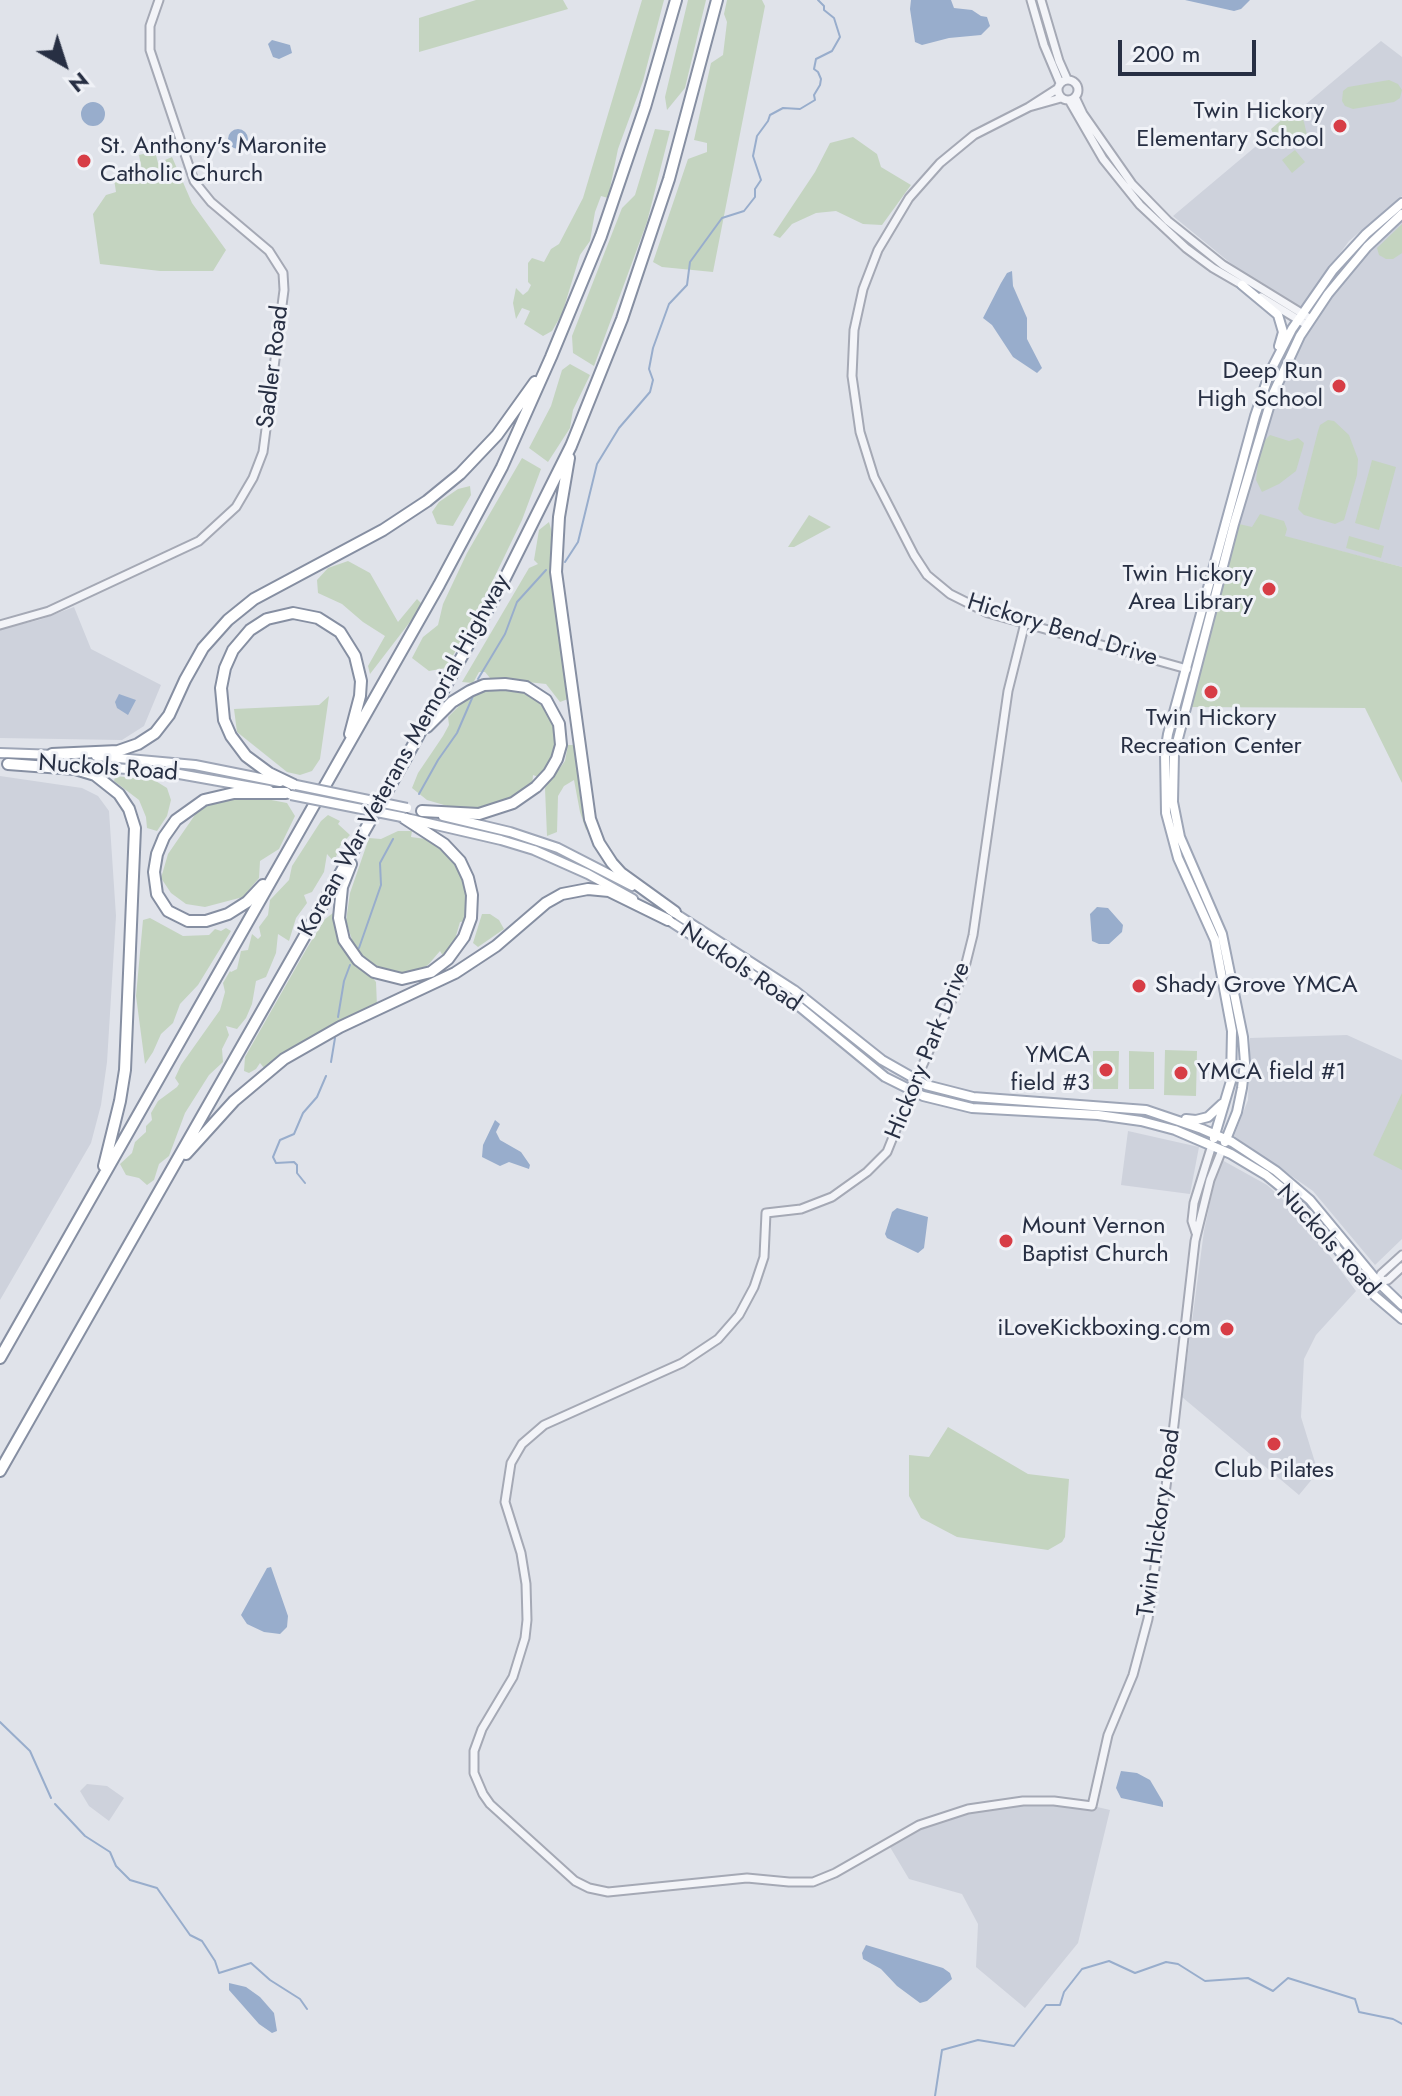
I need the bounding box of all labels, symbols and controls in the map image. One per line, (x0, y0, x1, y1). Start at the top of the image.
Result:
north arrow (24, 24, 104, 104)
scale bar (1122, 24, 1260, 74)
text: 200 m (1132, 36, 1200, 71)
text: N (62, 65, 96, 101)
place label: Twin Hickory Elementary School (1136, 98, 1324, 154)
marker: Twin Hickory Elementary School (1331, 117, 1349, 135)
place label: St. Anthony's Maronite Catholic Church (100, 133, 326, 189)
marker: St. Anthony's Maronite Catholic Church (75, 152, 93, 170)
street label: Sadler Road (252, 304, 296, 430)
place label: Deep Run High School (1197, 358, 1323, 414)
marker: Deep Run High School (1330, 377, 1348, 395)
place label: Twin Hickory Area Library (1123, 561, 1253, 617)
street label: Korean War Veterans Memorial Highway (293, 570, 517, 942)
marker: Twin Hickory Area Library (1260, 580, 1278, 598)
street label: Hickory Bend Drive (963, 588, 1161, 674)
marker: Twin Hickory Recreation Center (1202, 683, 1220, 701)
place label: Twin Hickory Recreation Center (1120, 705, 1302, 761)
street label: Nuckols Road (37, 750, 179, 788)
street label: Nuckols Road (674, 917, 806, 1019)
street label: Hickory Park Drive (880, 958, 978, 1144)
place label: Shady Grove YMCA (1155, 972, 1358, 1000)
marker: Shady Grove YMCA (1130, 977, 1148, 995)
place label: YMCA field #3 (1011, 1042, 1090, 1098)
place label: YMCA field #1 (1197, 1059, 1346, 1087)
marker: YMCA field #3 (1097, 1061, 1115, 1079)
marker: YMCA field #1 (1172, 1064, 1190, 1082)
street label: Nuckols Road (1269, 1179, 1385, 1303)
place label: Mount Vernon Baptist Church (1022, 1213, 1169, 1269)
marker: Mount Vernon Baptist Church (997, 1232, 1015, 1250)
place label: iLoveKickboxing.com (997, 1315, 1211, 1343)
marker: iLoveKickboxing.com (1218, 1320, 1236, 1338)
street label: Twin Hickory Road (1133, 1427, 1187, 1619)
marker: Club Pilates (1265, 1435, 1283, 1453)
place label: Club Pilates (1214, 1457, 1334, 1485)

